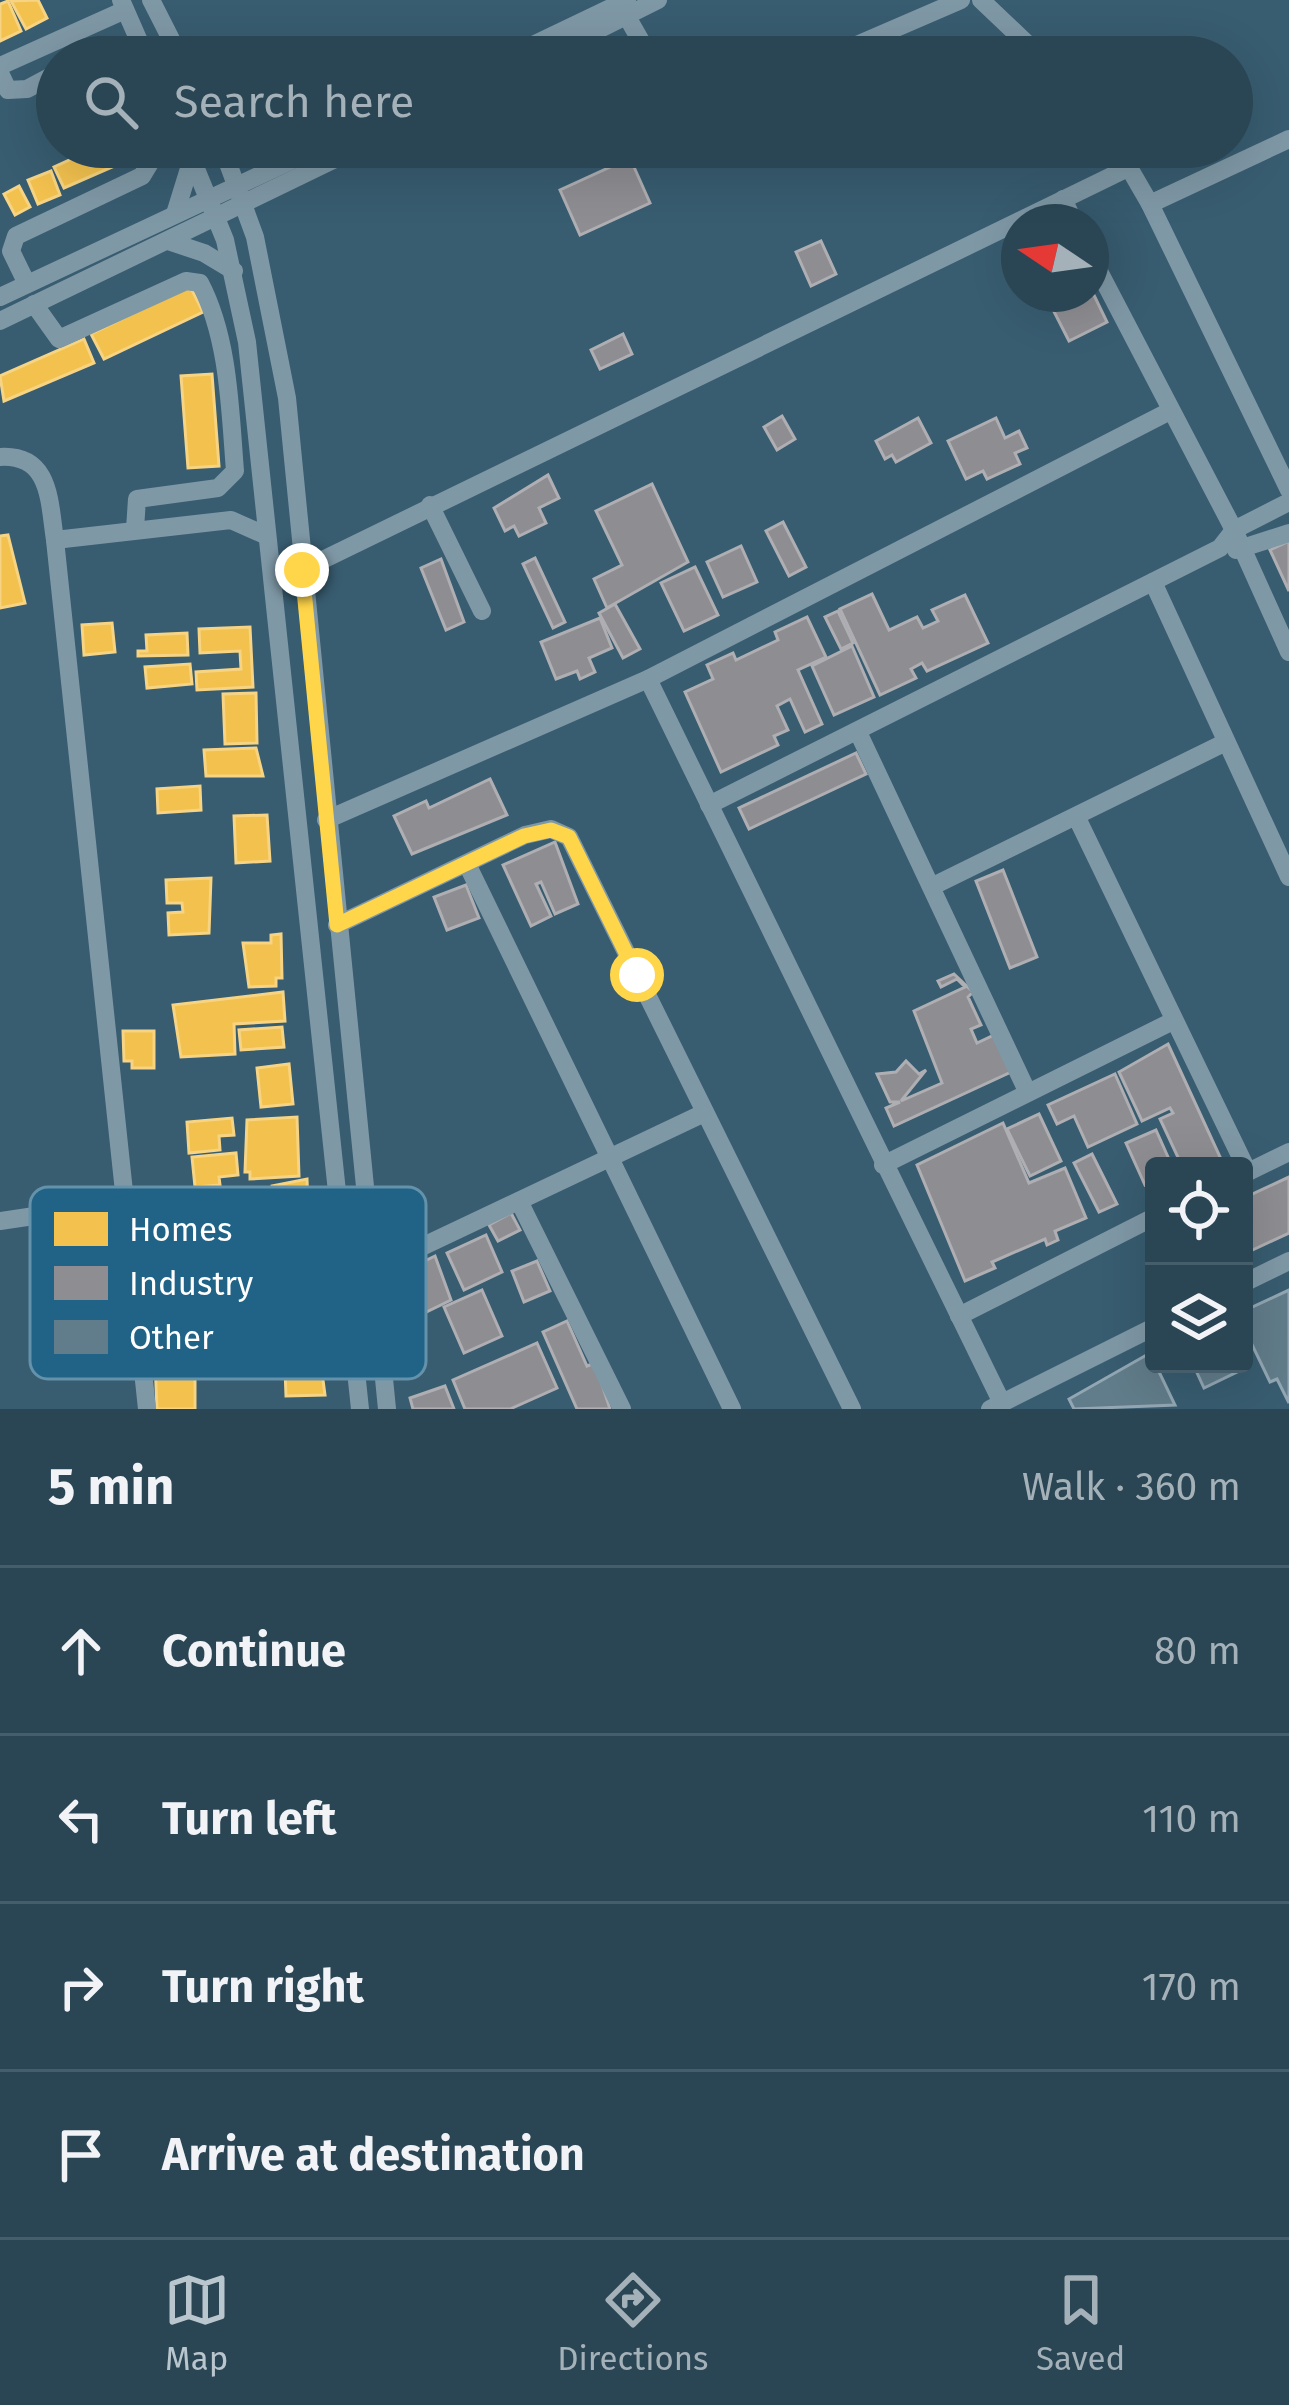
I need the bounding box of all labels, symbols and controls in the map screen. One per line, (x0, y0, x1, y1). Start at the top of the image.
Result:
search box (36, 36, 1253, 168)
icon: search (78, 69, 144, 135)
text: Search here (174, 75, 414, 129)
north arrow (1001, 204, 1109, 312)
route end (275, 543, 329, 597)
route start (610, 948, 664, 1002)
map controls (1145, 1157, 1253, 1373)
button: locate (1145, 1157, 1253, 1265)
legend (30, 1187, 426, 1379)
text: Homes (129, 1210, 232, 1250)
text: Industry (129, 1264, 253, 1304)
button: layers (1145, 1265, 1253, 1373)
text: Other (129, 1318, 214, 1358)
text: 5 min (48, 1456, 174, 1518)
text: Walk · 360 m (1022, 1464, 1241, 1510)
icon: ahead (48, 1618, 114, 1684)
text: Continue (162, 1624, 346, 1678)
text: 80 m (1154, 1628, 1241, 1674)
icon: left (48, 1786, 114, 1852)
text: Turn left (162, 1792, 336, 1846)
text: 110 m (1142, 1796, 1241, 1842)
icon: right (48, 1954, 114, 2020)
text: Turn right (162, 1960, 364, 2014)
text: 170 m (1142, 1964, 1241, 2010)
icon: arrive (48, 2122, 114, 2188)
text: Arrive at destination (162, 2128, 585, 2182)
tab: Map (164, 2267, 230, 2379)
tab: Directions (557, 2267, 709, 2379)
tab: Saved (1036, 2267, 1125, 2379)

